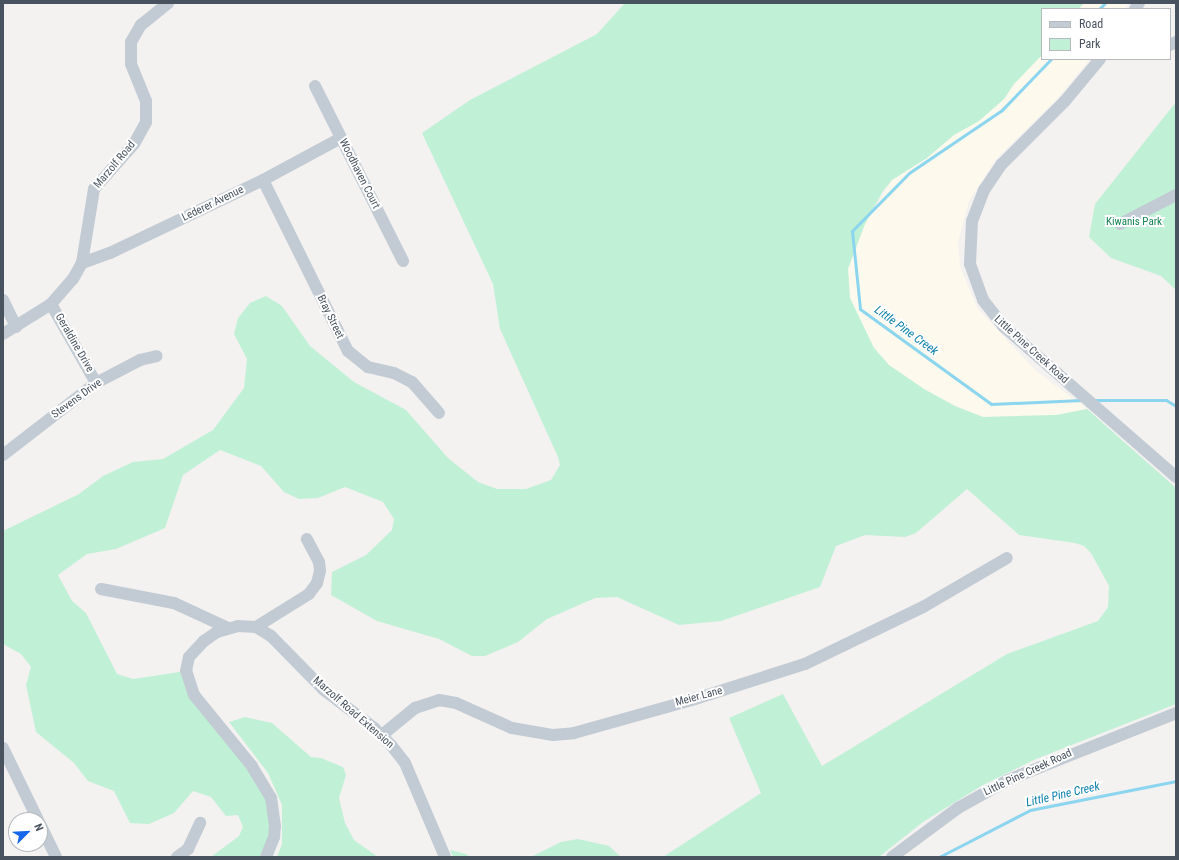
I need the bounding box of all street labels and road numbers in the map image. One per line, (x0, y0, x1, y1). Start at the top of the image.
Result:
street label: Woodhaven Court (336, 137, 382, 211)
street label: Marzolf Road (91, 139, 139, 191)
street label: Lederer Avenue (180, 183, 246, 225)
street label: Bray Street (314, 293, 346, 341)
street label: Geraldine Drive (52, 311, 96, 375)
street label: Little Pine Creek Road (991, 313, 1071, 387)
street label: Stevens Drive (49, 376, 105, 422)
street label: Marzolf Road Extension (310, 674, 396, 752)
street label: Meier Lane (674, 684, 724, 710)
street label: Little Pine Creek Road (982, 747, 1074, 799)

